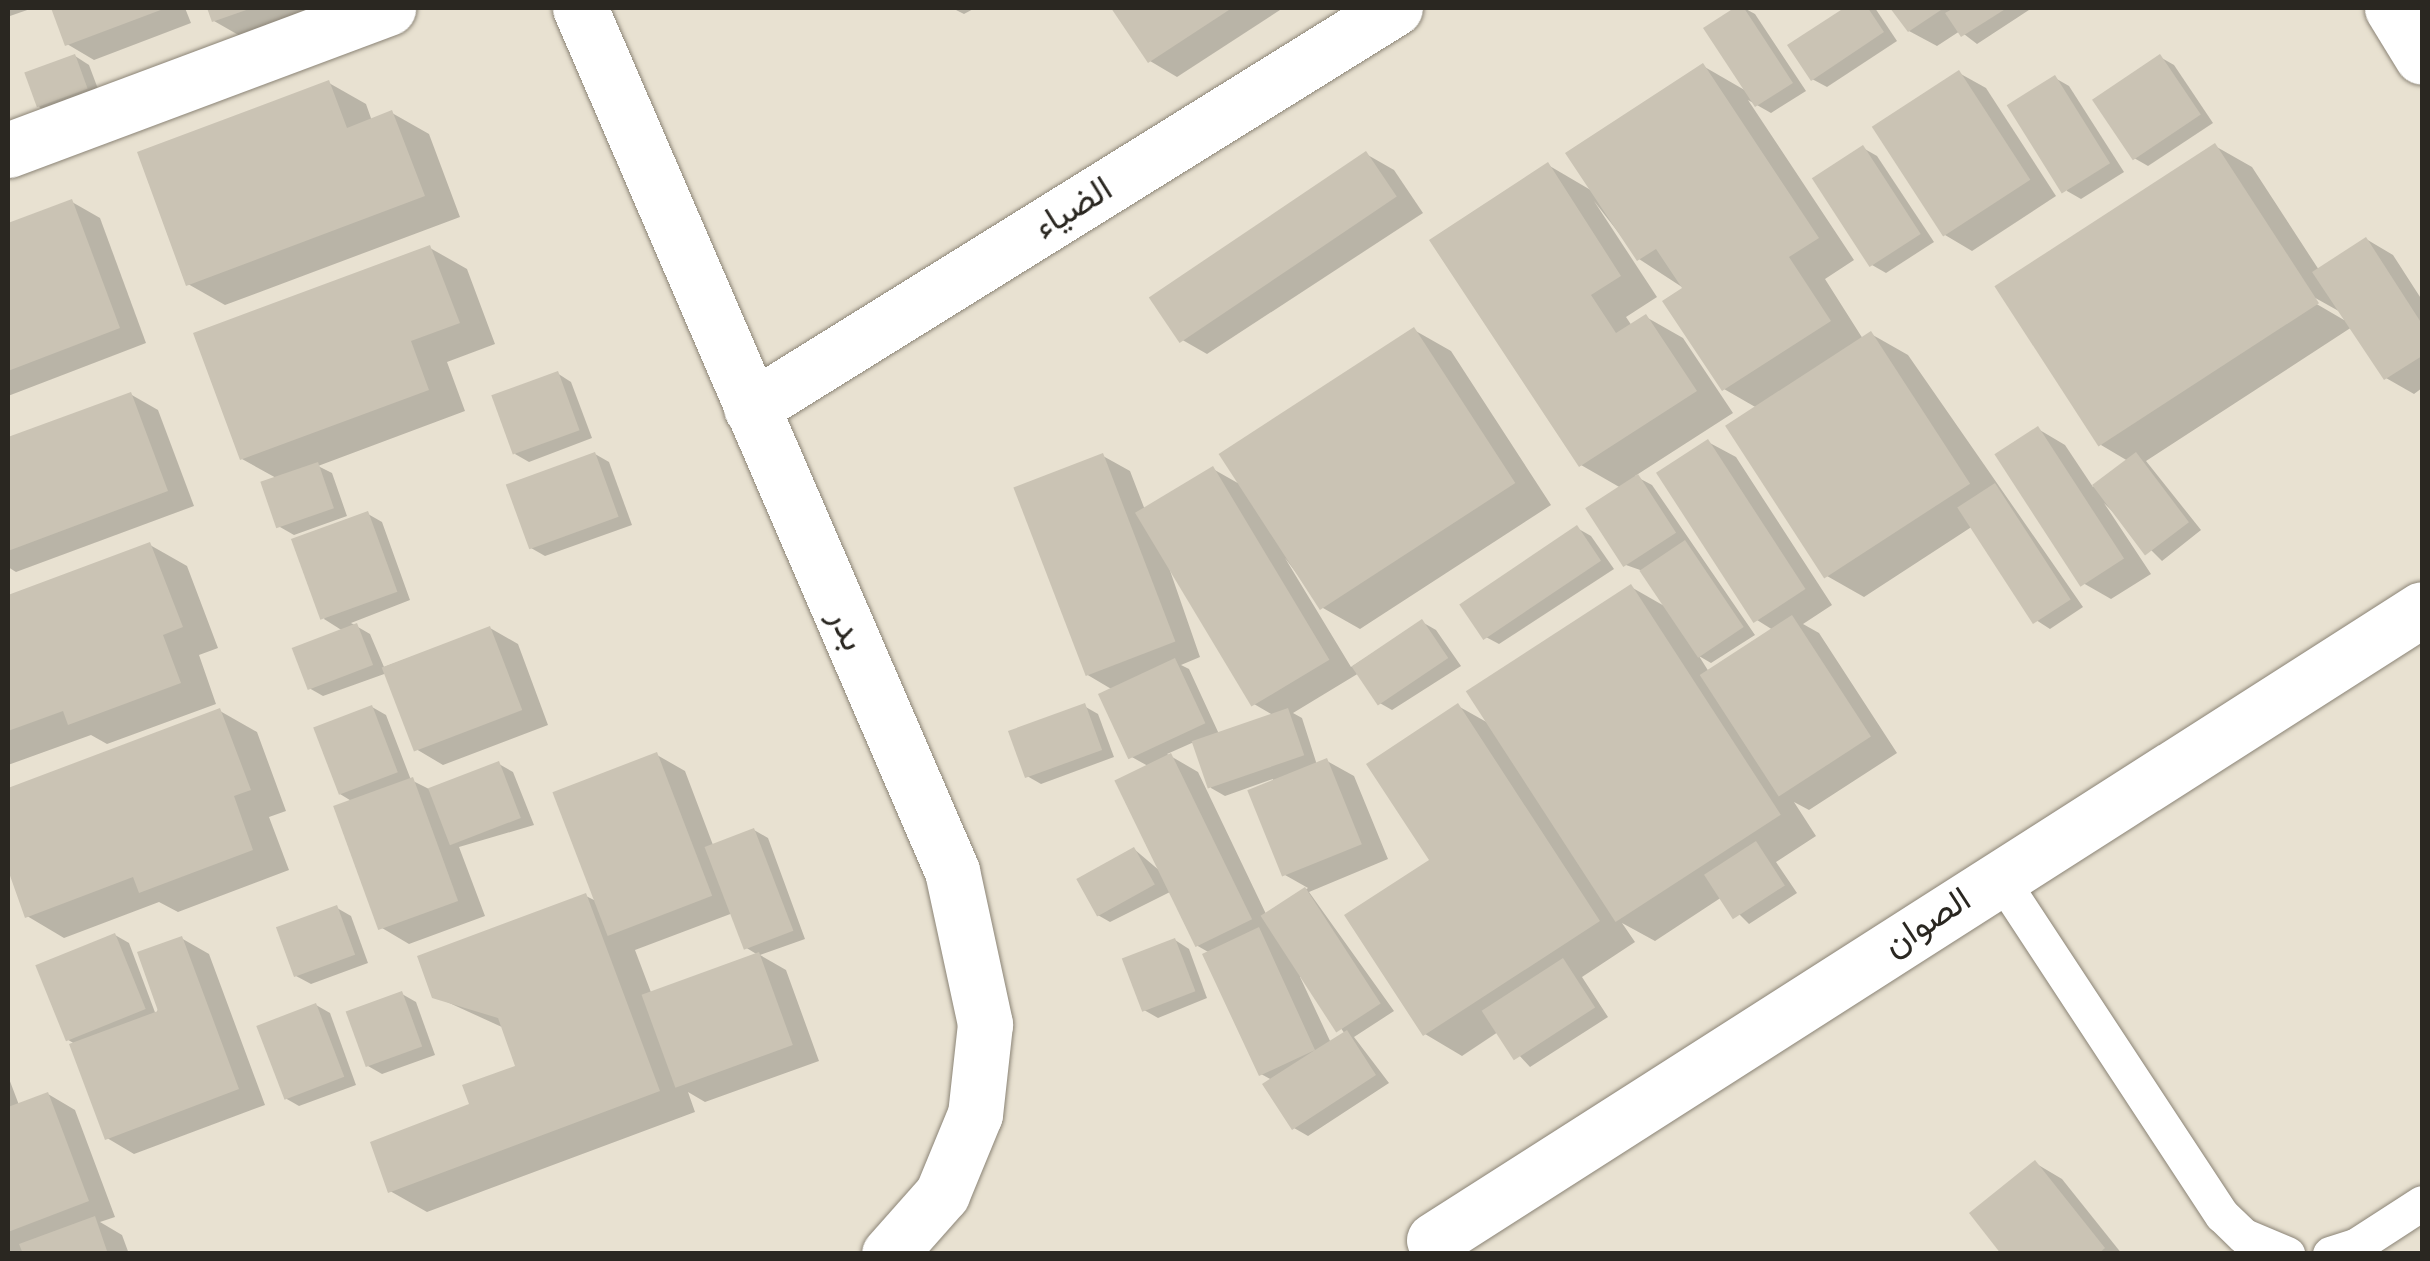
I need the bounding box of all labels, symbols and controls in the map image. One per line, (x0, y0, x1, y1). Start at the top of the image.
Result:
street label: الضياء (1026, 168, 1120, 248)
street label: بدر (820, 603, 874, 657)
street label: الصوان (1875, 878, 1979, 966)

